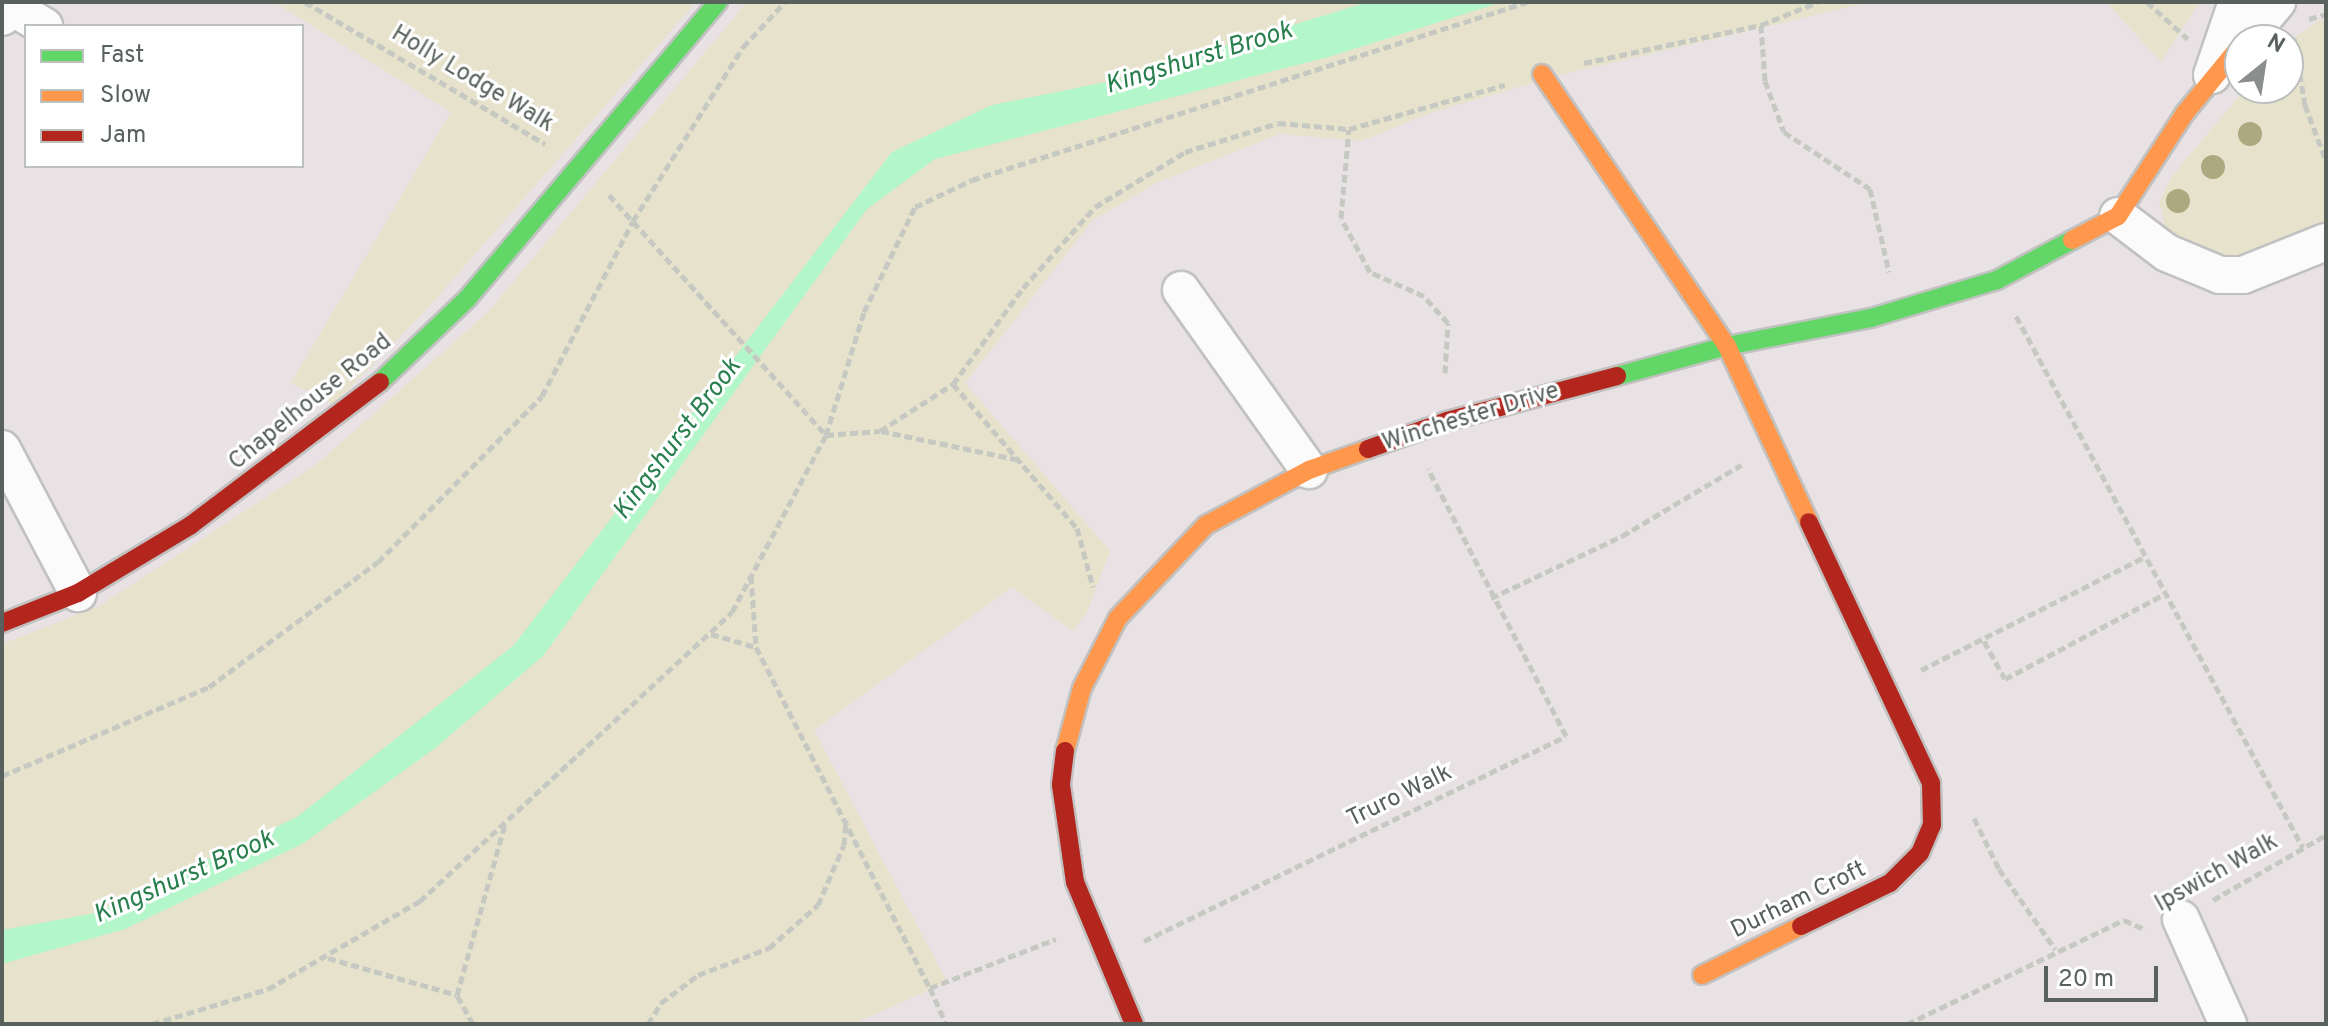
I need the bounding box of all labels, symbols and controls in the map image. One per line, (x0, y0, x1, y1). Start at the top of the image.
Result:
water label: Kingshurst Brook (1102, 16, 1296, 102)
street label: Holly Lodge Walk (385, 20, 559, 140)
legend (24, 24, 304, 168)
north arrow (2224, 24, 2304, 104)
text: N (2262, 29, 2289, 60)
text: Fast (100, 41, 144, 71)
text: Slow (100, 81, 151, 111)
text: Jam (100, 121, 146, 151)
street label: Chapelhouse Road (224, 329, 398, 477)
water label: Kingshurst Brook (607, 353, 749, 527)
street label: Winchester Drive (1379, 377, 1563, 459)
street label: Truro Walk (1343, 759, 1457, 835)
water label: Kingshurst Brook (89, 824, 279, 932)
street label: Ipswich Walk (2150, 828, 2284, 920)
street label: Durham Croft (1727, 856, 1871, 946)
scale bar (2048, 950, 2162, 1000)
text: 20 m (2058, 965, 2114, 995)

